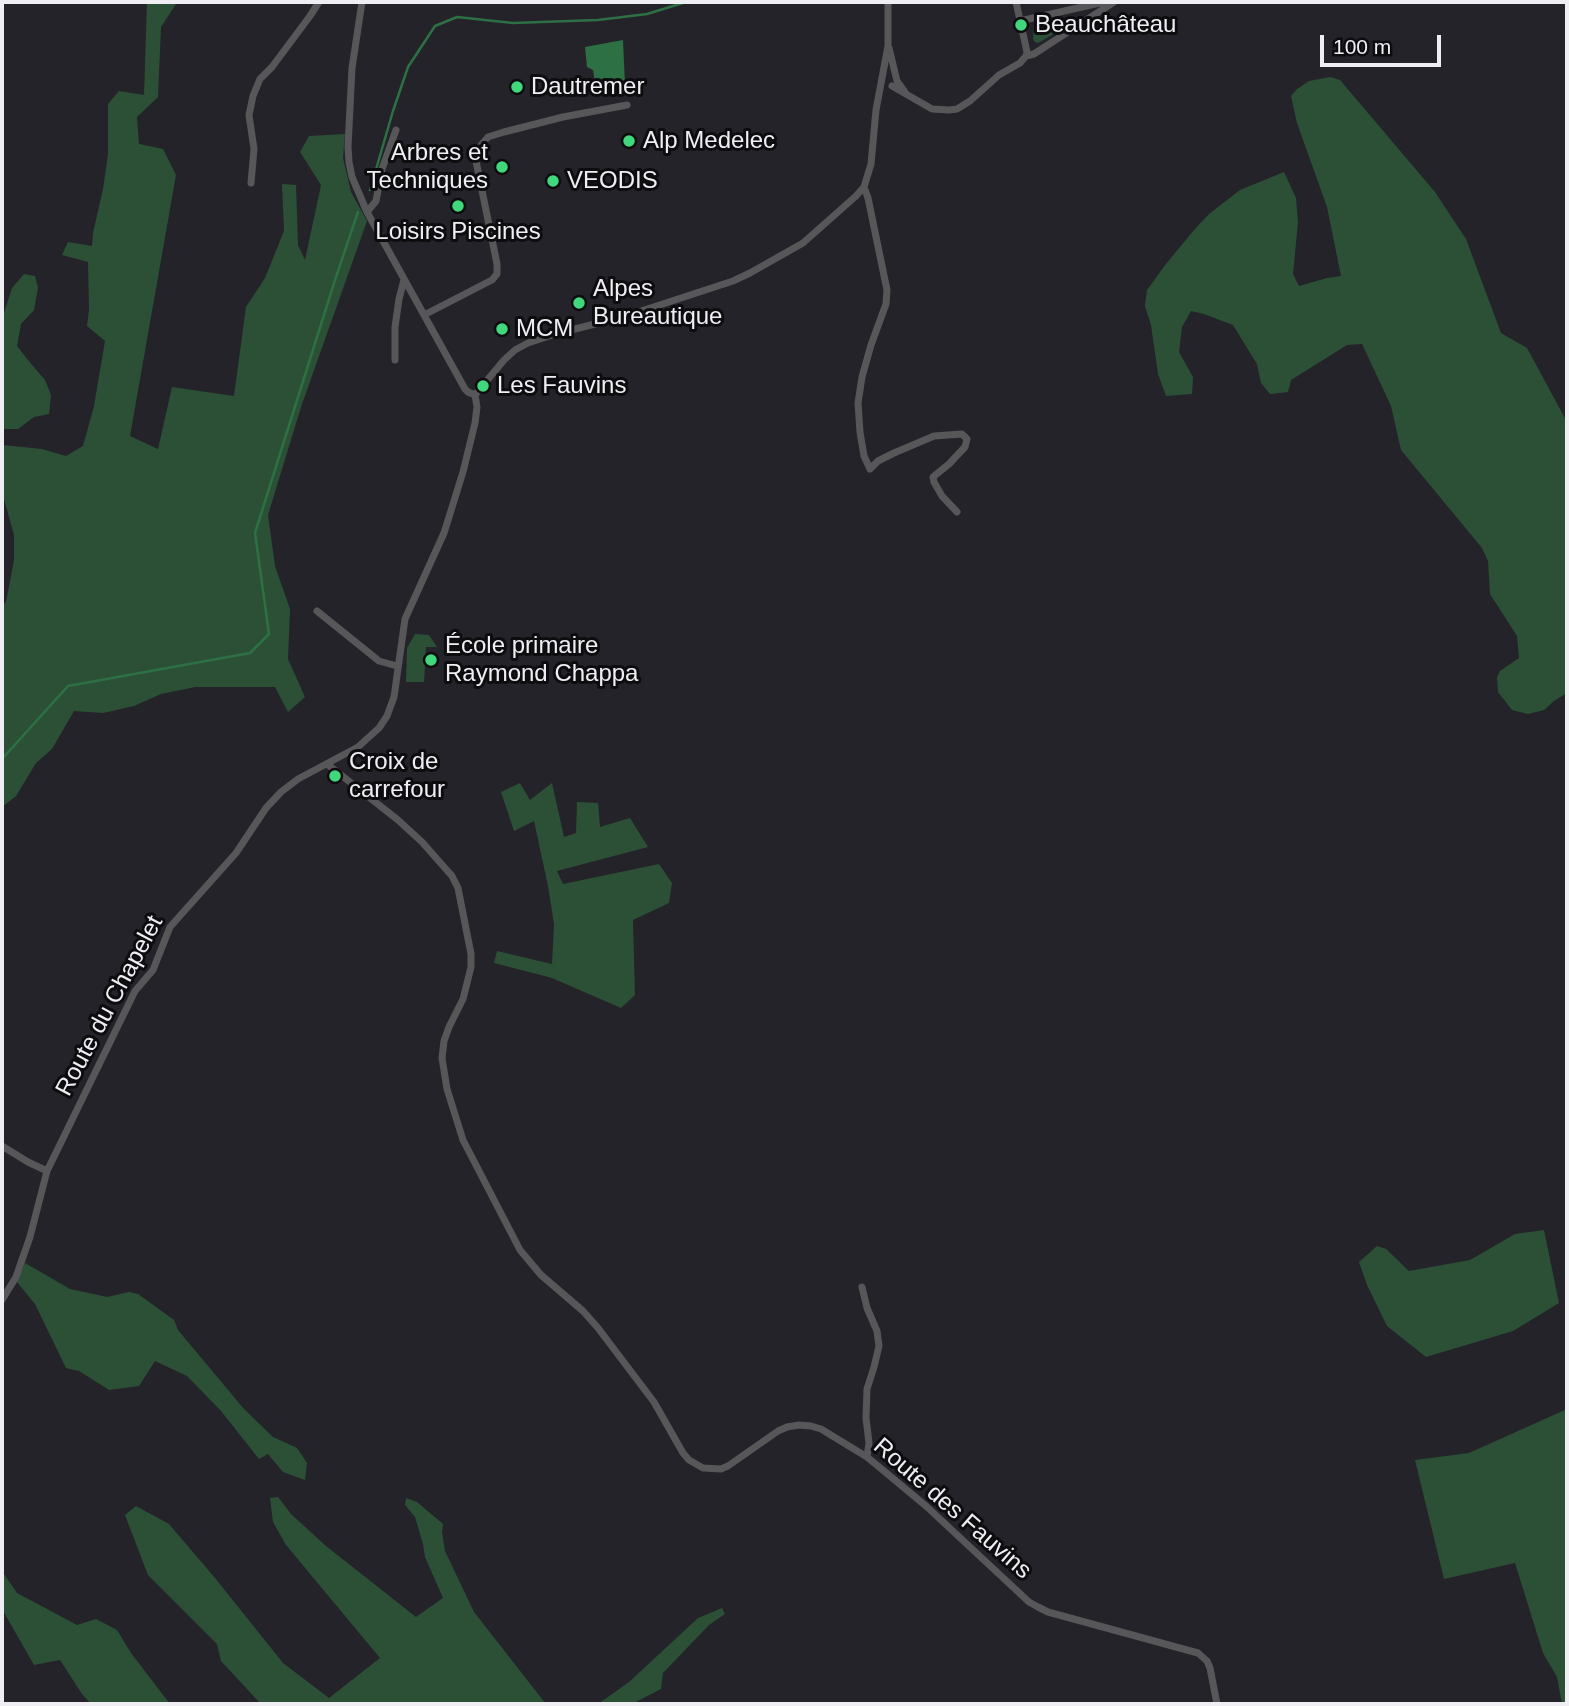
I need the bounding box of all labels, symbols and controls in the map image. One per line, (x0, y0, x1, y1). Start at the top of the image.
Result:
place label: Beauchâteau (1035, 11, 1176, 39)
marker: Beauchâteau (1013, 17, 1029, 33)
scale bar (1324, 21, 1445, 65)
text: 100 m (1333, 35, 1391, 58)
place label: Dautremer (531, 73, 644, 101)
marker: Dautremer (509, 79, 525, 95)
place label: Alp Medelec (643, 127, 775, 155)
marker: Alp Medelec (621, 133, 637, 149)
place label: Arbres et Techniques (367, 139, 488, 195)
marker: Arbres et Techniques (494, 159, 510, 175)
place label: VEODIS (567, 167, 658, 195)
marker: VEODIS (545, 173, 561, 189)
marker: Loisirs Piscines (450, 198, 466, 214)
place label: Loisirs Piscines (375, 218, 541, 246)
place label: Alpes Bureautique (593, 275, 722, 331)
marker: Alpes Bureautique (571, 295, 587, 311)
place label: MCM (516, 315, 573, 343)
marker: MCM (494, 321, 510, 337)
place label: Les Fauvins (497, 372, 626, 400)
marker: Les Fauvins (475, 378, 491, 394)
place label: École primaire Raymond Chappa (445, 632, 638, 688)
marker: École primaire Raymond Chappa (423, 652, 439, 668)
place label: Croix de carrefour (349, 748, 445, 804)
marker: Croix de carrefour (327, 768, 343, 784)
street label: Route du Chapelet (50, 911, 170, 1101)
street label: Route des Fauvins (867, 1432, 1037, 1586)

